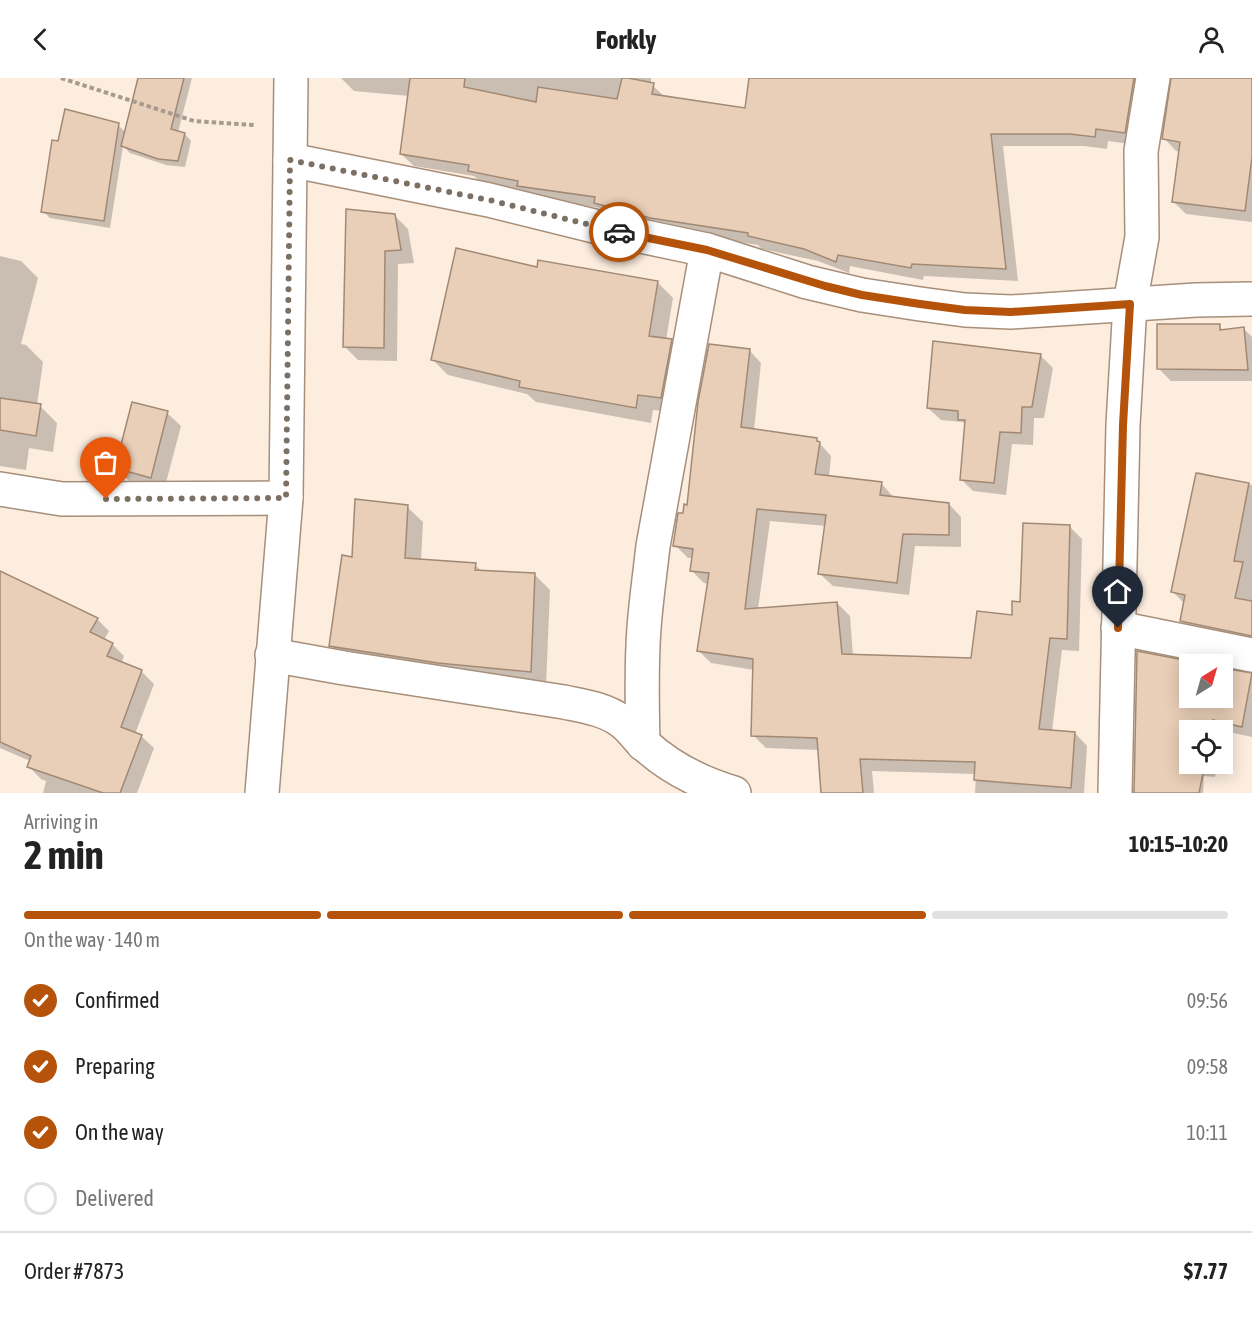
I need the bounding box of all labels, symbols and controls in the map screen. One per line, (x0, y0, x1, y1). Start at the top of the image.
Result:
icon: back (24, 23, 57, 56)
icon: person (1195, 23, 1228, 56)
text: Forkly (596, 24, 656, 55)
courier (589, 202, 649, 262)
icon: car (603, 216, 636, 249)
pin (80, 437, 131, 499)
icon: bag (89, 446, 122, 479)
pin (1092, 566, 1143, 628)
icon: home (1101, 575, 1134, 608)
north arrow (1179, 654, 1233, 708)
map controls (1179, 654, 1233, 774)
button: locate (1179, 720, 1233, 774)
text: Arriving in (24, 810, 98, 833)
text: 10:15–10:20 (1129, 831, 1228, 857)
text: 2 min (24, 833, 104, 877)
text: On the way · 140 m (24, 928, 160, 951)
icon: check (24, 984, 57, 1017)
text: Confirmed (75, 987, 160, 1013)
text: 09:56 (1187, 989, 1228, 1012)
icon: check (24, 1050, 57, 1083)
text: Preparing (75, 1053, 155, 1079)
text: 09:58 (1187, 1055, 1228, 1078)
icon: check (24, 1116, 57, 1149)
text: On the way (75, 1119, 164, 1145)
text: 10:11 (1186, 1121, 1228, 1144)
text: Delivered (75, 1185, 154, 1211)
text: Order #7873 (24, 1258, 124, 1284)
text: $7.77 (1184, 1258, 1228, 1284)

